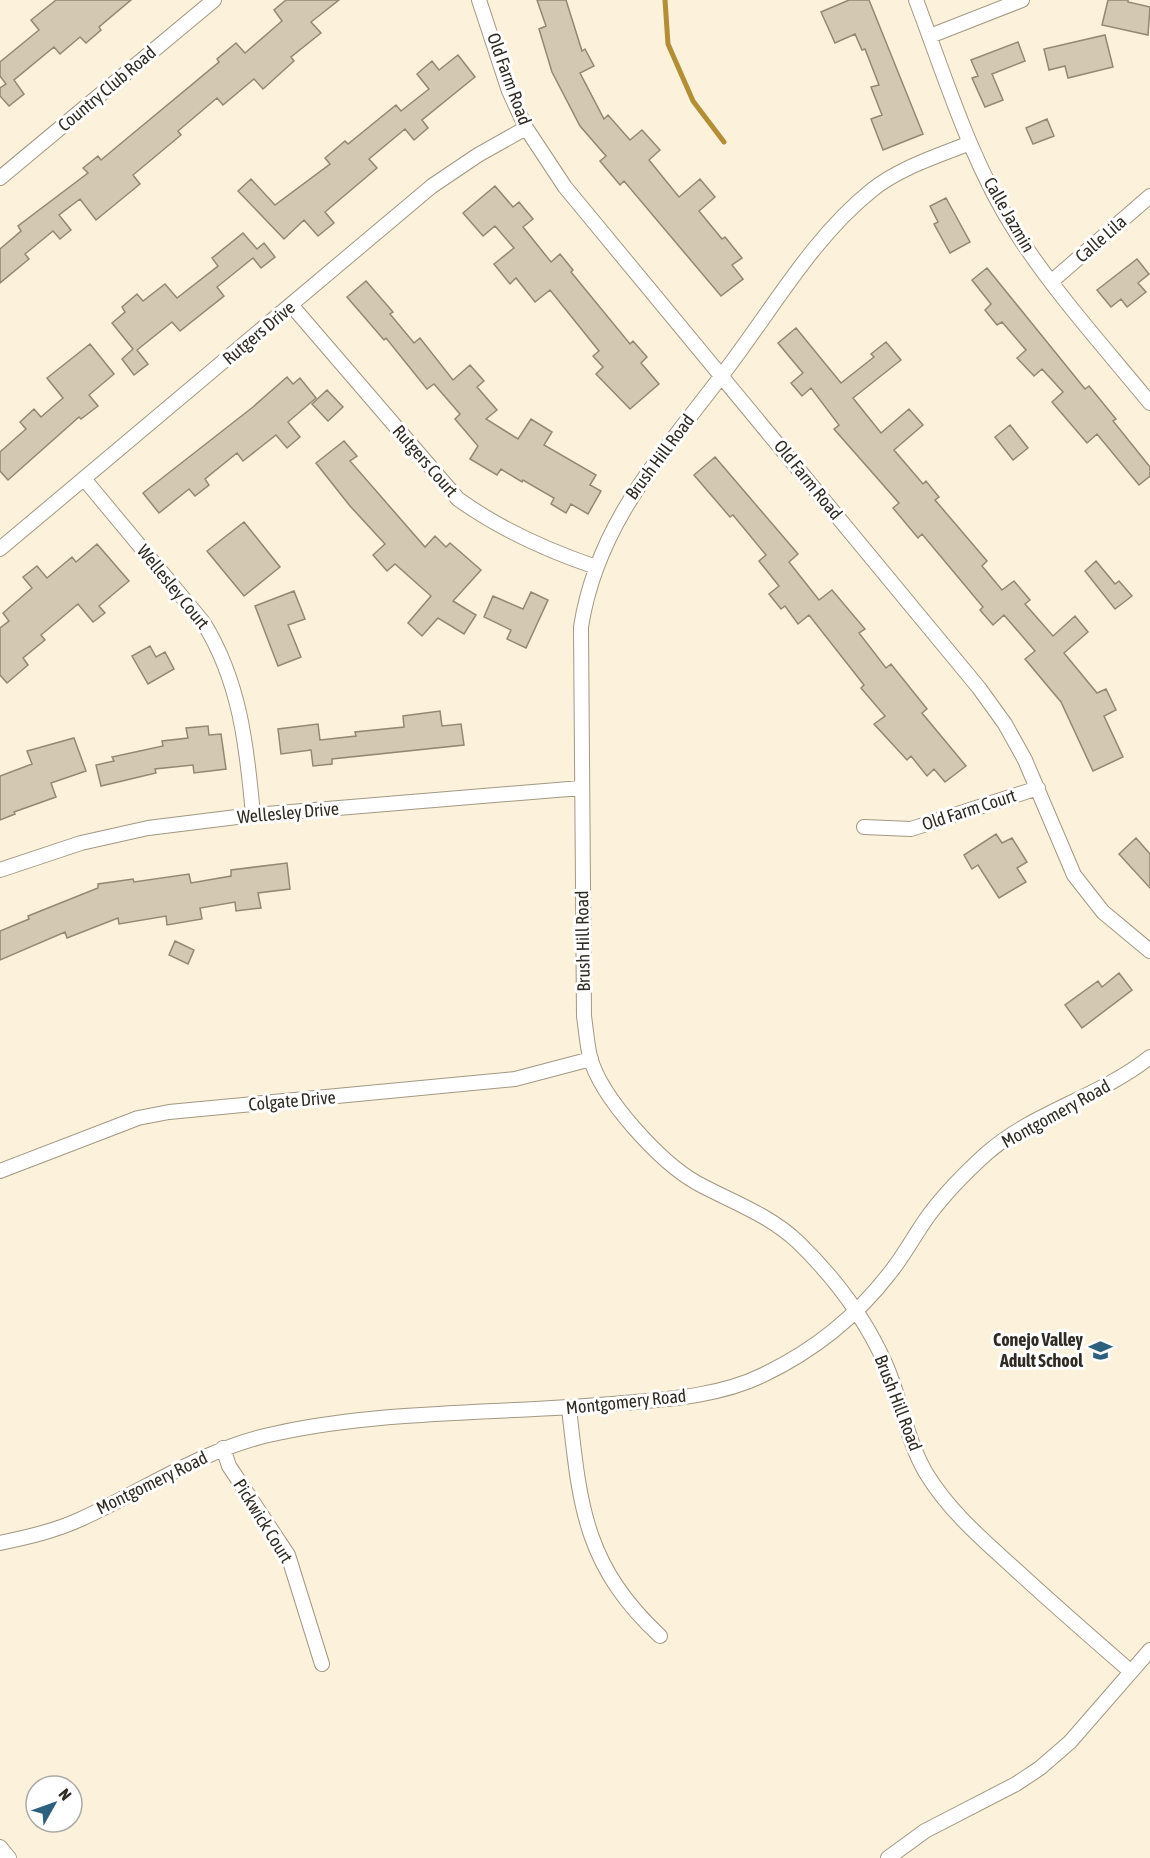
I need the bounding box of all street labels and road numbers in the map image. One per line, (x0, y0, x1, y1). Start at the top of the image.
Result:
street label: Old Farm Road (483, 30, 536, 128)
street label: Country Club Road (53, 42, 160, 136)
street label: Calle Jazmin (980, 174, 1039, 256)
street label: Calle Lila (1071, 211, 1130, 266)
street label: Rutgers Drive (218, 296, 299, 369)
street label: Brush Hill Road (621, 410, 698, 503)
street label: Rutgers Court (389, 421, 462, 501)
street label: Old Farm Road (770, 436, 847, 524)
street label: Wellesley Court (133, 540, 214, 633)
street label: Old Farm Court (919, 784, 1019, 835)
street label: Wellesley Drive (236, 798, 340, 827)
street label: Brush Hill Road (571, 890, 594, 992)
street label: Montgomery Road (998, 1075, 1114, 1152)
street label: Colgate Drive (248, 1086, 336, 1115)
street label: Brush Hill Road (871, 1352, 926, 1454)
street label: Montgomery Road (565, 1385, 687, 1418)
street label: Montgomery Road (93, 1447, 211, 1519)
street label: Pickwick Court (229, 1475, 297, 1566)

